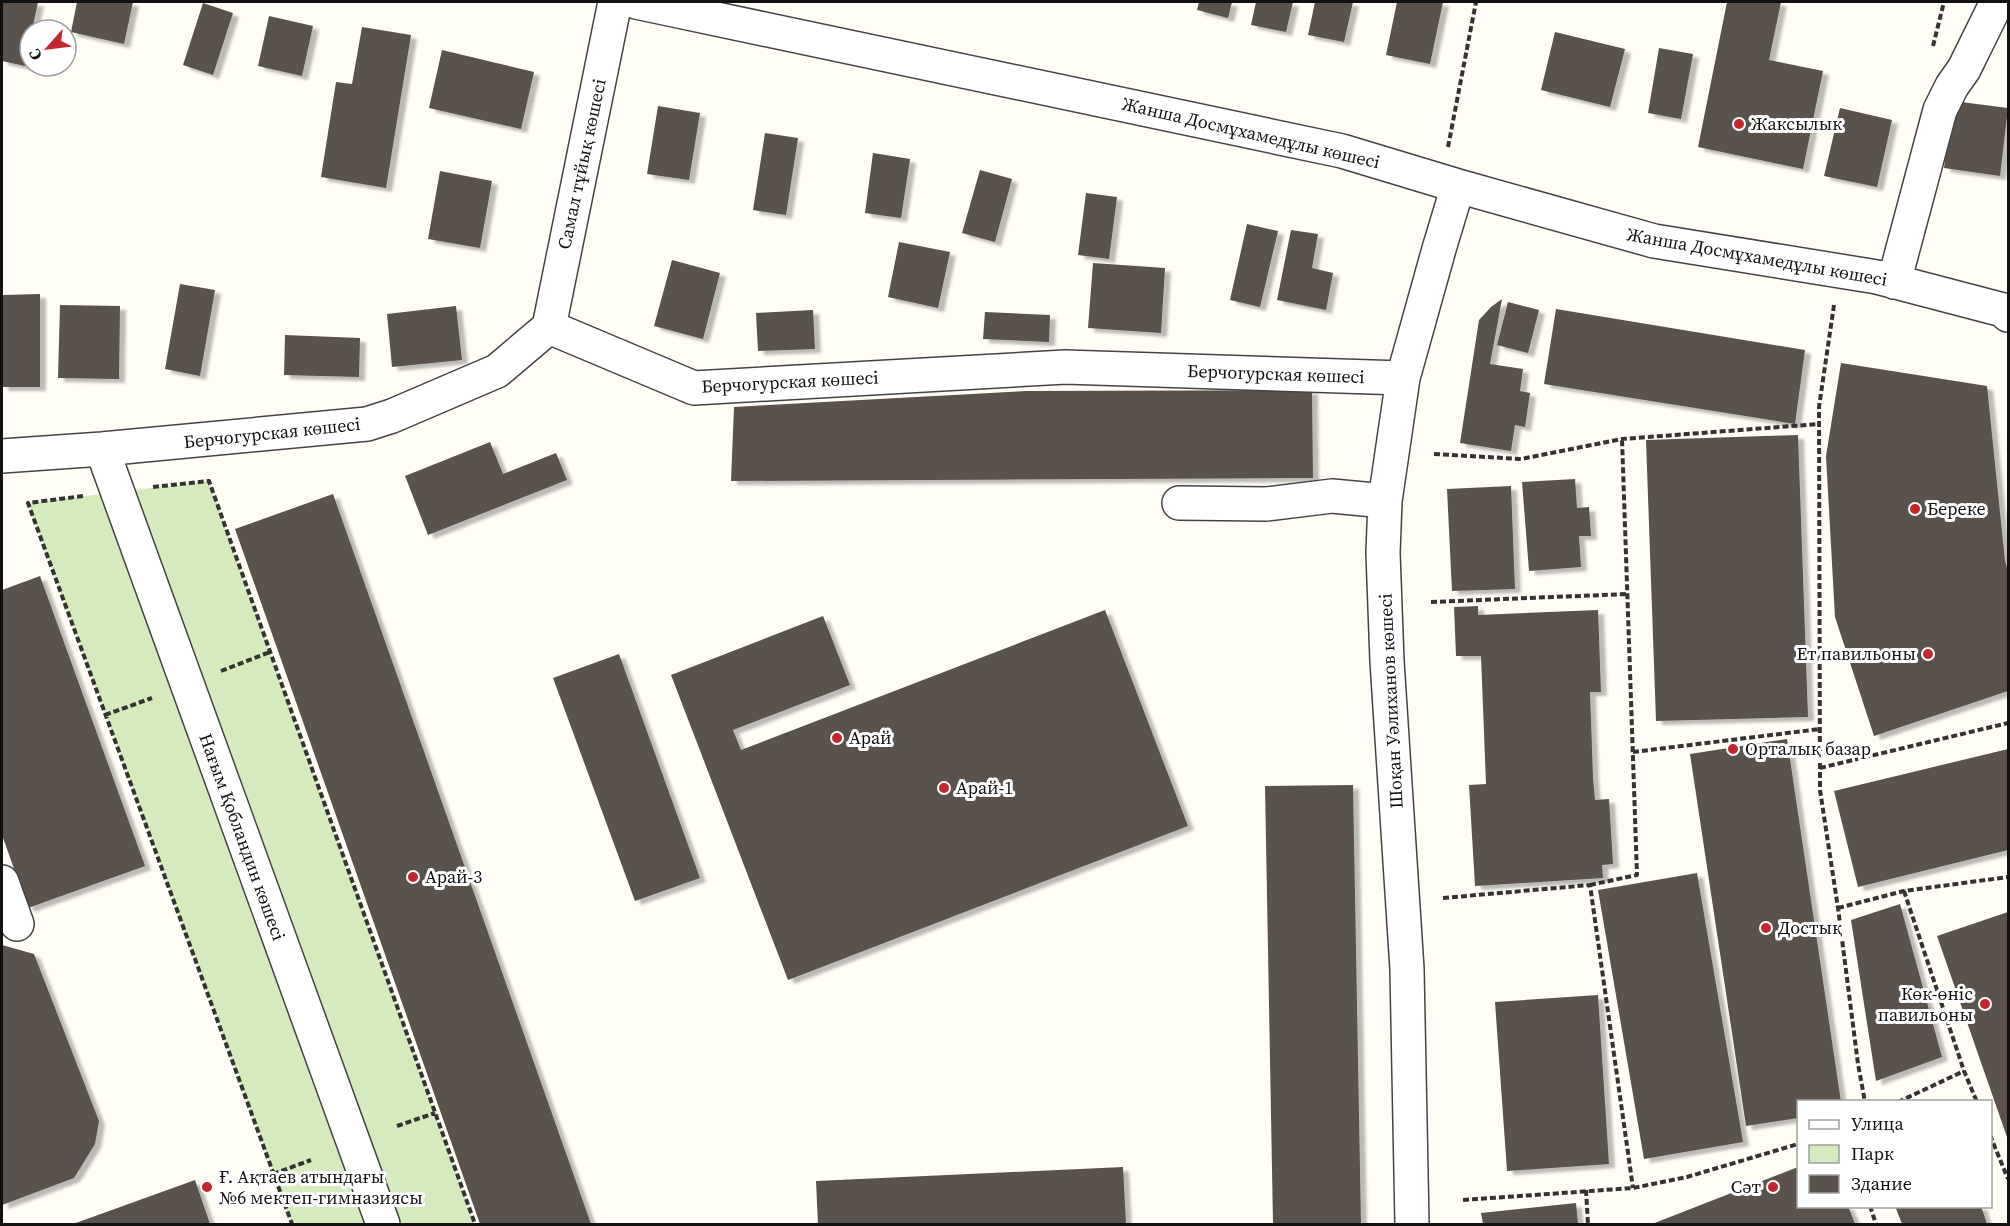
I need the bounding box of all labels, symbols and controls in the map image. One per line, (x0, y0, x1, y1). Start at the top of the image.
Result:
north arrow (18, 18, 78, 78)
text: С (23, 45, 47, 65)
street label: Самал тұйық көшесі (551, 76, 612, 251)
street label: Жанша Досмұхамедұлы көшесі (1120, 91, 1383, 174)
place label: Жаксылык (1751, 111, 1842, 136)
marker: Жаксылык (1732, 117, 1746, 131)
street label: Жанша Досмұхамедұлы көшесі (1625, 221, 1889, 292)
street label: Берчогурская көшесі (1187, 358, 1365, 389)
street label: Берчогурская көшесі (701, 364, 879, 399)
street label: Берчогурская көшесі (182, 411, 362, 454)
place label: Береке (1927, 496, 1986, 521)
marker: Береке (1908, 502, 1922, 516)
street label: Шоқан Уәлиханов көшесі (1372, 593, 1409, 809)
place label: Ет павильоны (1796, 641, 1916, 666)
marker: Ет павильоны (1921, 647, 1935, 661)
place label: Арай (849, 725, 892, 750)
street label: Нағым Қобландин көшесі (193, 730, 292, 944)
marker: Арай (830, 731, 844, 745)
place label: Орталық базар (1745, 736, 1871, 761)
marker: Орталық базар (1726, 742, 1740, 756)
place label: Арай-1 (956, 775, 1013, 800)
marker: Арай-1 (937, 781, 951, 795)
place label: Арай-3 (425, 864, 482, 889)
marker: Арай-3 (406, 870, 420, 884)
place label: Достық (1778, 915, 1842, 940)
marker: Достық (1759, 921, 1773, 935)
place label: Көк-өніс павильоны (1878, 981, 1973, 1027)
marker: Көк-өніс павильоны (1978, 997, 1992, 1011)
legend (1797, 1100, 1992, 1208)
text: Улица (1851, 1111, 1904, 1136)
text: Парк (1851, 1141, 1894, 1166)
place label: Ғ. Ақтаев атындағы №6 мектеп-гимназиясы (219, 1164, 423, 1210)
text: Здание (1851, 1171, 1912, 1196)
place label: Сәт (1731, 1174, 1761, 1199)
marker: Ғ. Ақтаев атындағы №6 мектеп-гимназиясы (200, 1180, 214, 1194)
marker: Сәт (1766, 1180, 1780, 1194)

